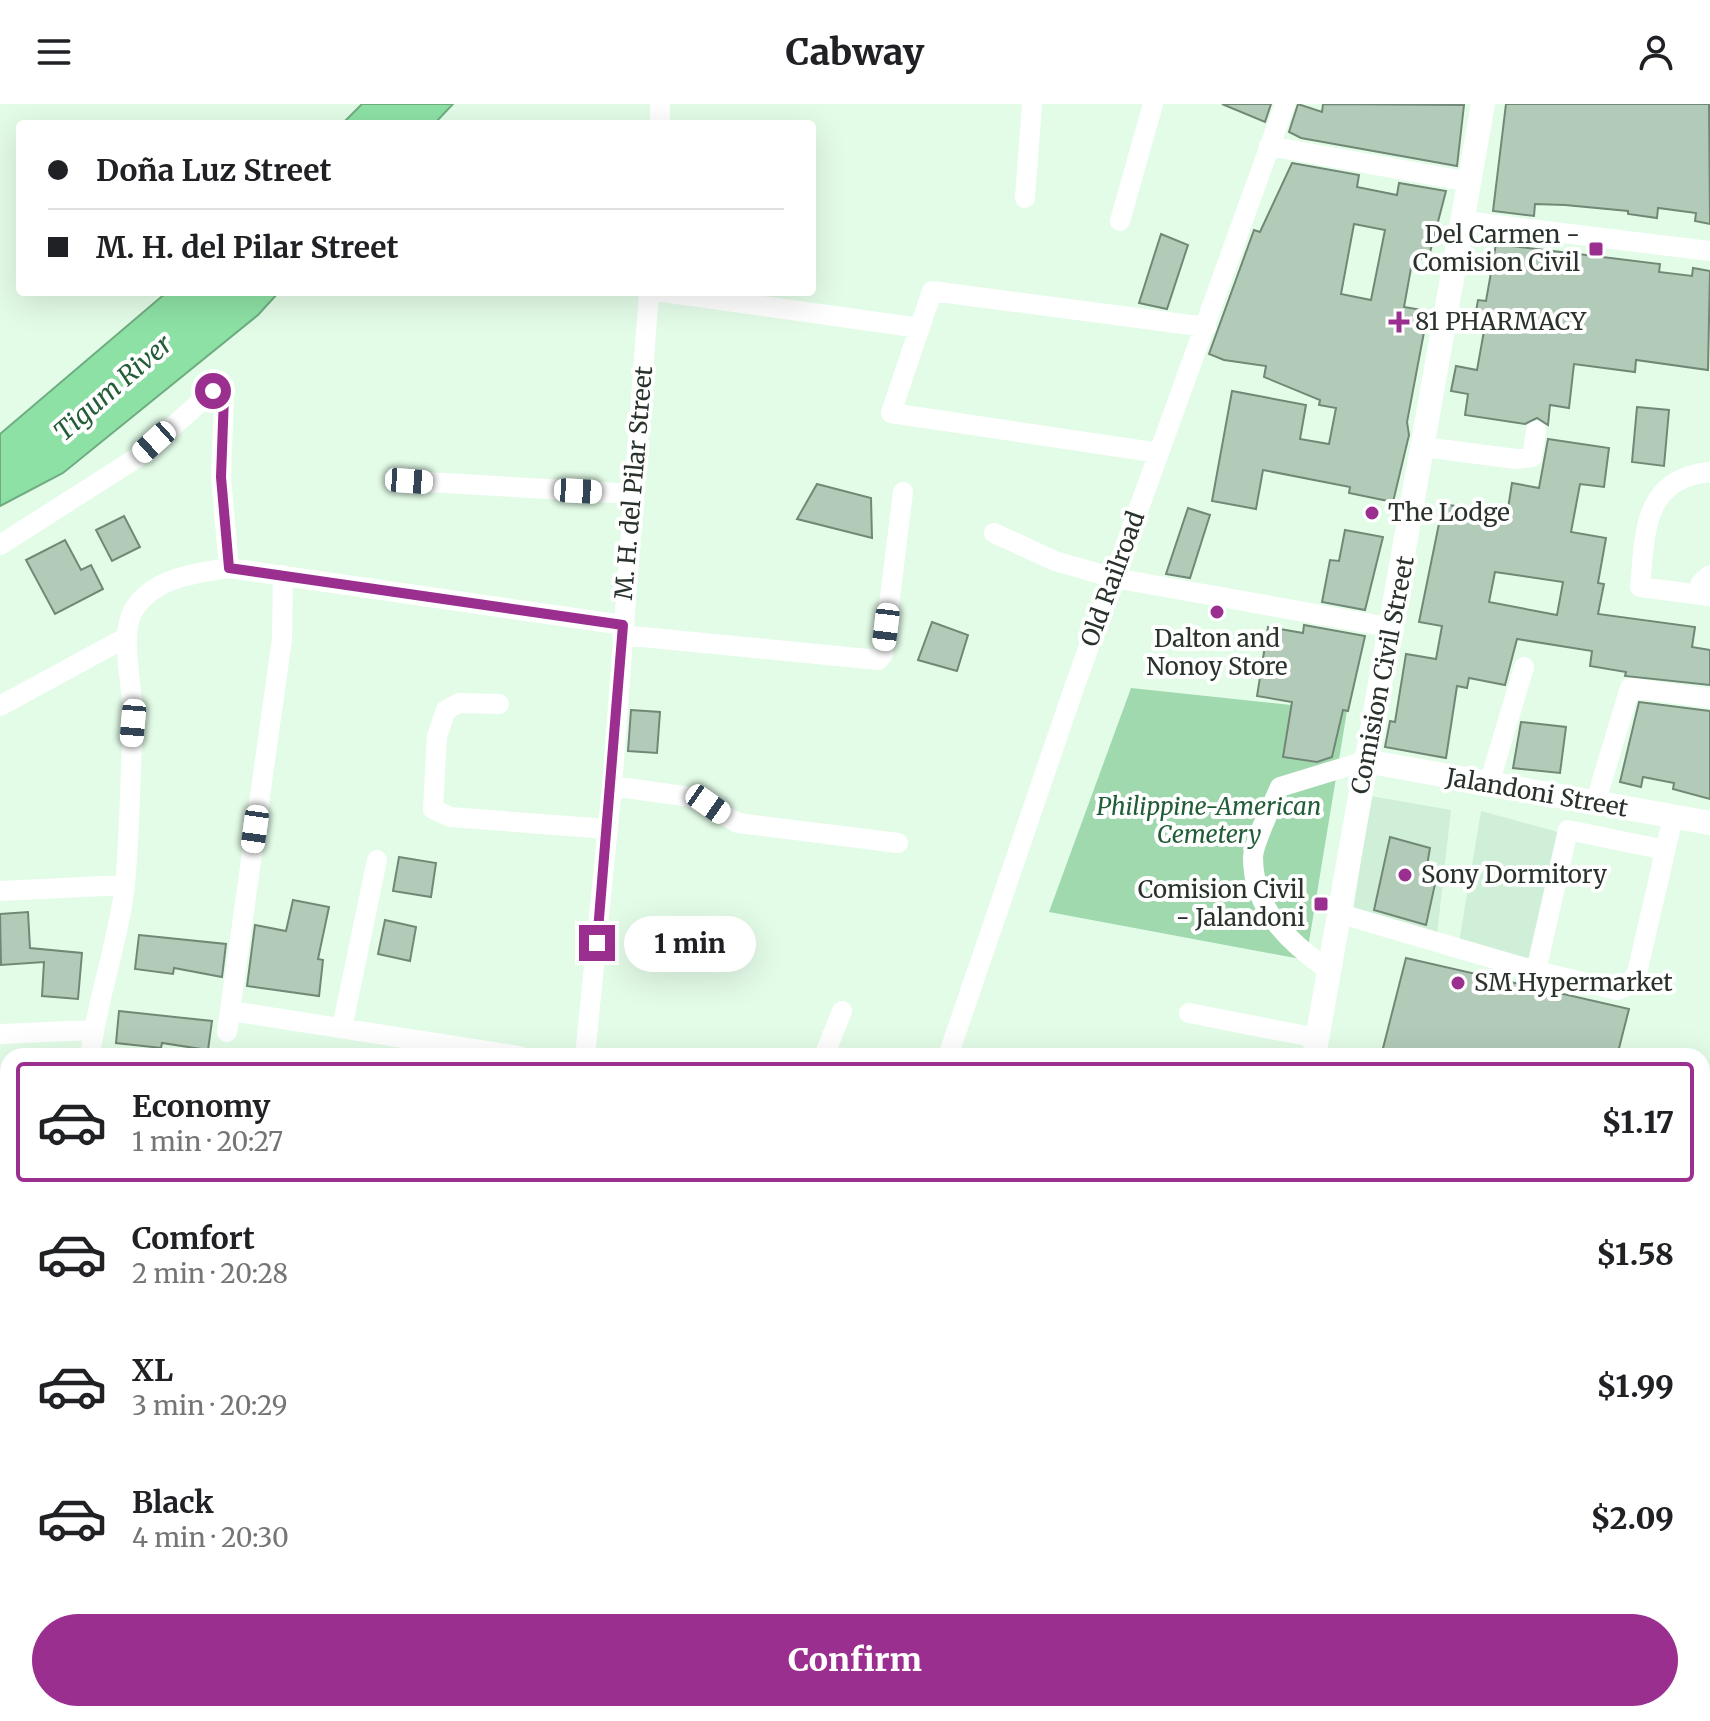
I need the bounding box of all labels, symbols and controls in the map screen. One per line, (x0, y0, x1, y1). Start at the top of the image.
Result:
icon: menu (32, 30, 76, 74)
text: Cabway (786, 30, 924, 75)
icon: person (1634, 30, 1678, 74)
text: Doña Luz Street (96, 151, 332, 189)
place label: Del Carmen - Comision Civil (1413, 219, 1580, 278)
text: M. H. del Pilar Street (96, 228, 399, 266)
marker: Del Carmen - Comision Civil (1587, 240, 1605, 258)
place label: 81 PHARMACY (1415, 306, 1587, 337)
marker: 81 PHARMACY (1390, 313, 1408, 331)
water label: Tigum River (47, 327, 179, 448)
street label: M. H. del Pilar Street (608, 364, 659, 601)
route start (195, 373, 231, 409)
car (128, 417, 180, 467)
car (384, 467, 434, 495)
car (553, 478, 603, 504)
place label: The Lodge (1388, 497, 1510, 528)
marker: The Lodge (1363, 504, 1381, 522)
street label: Old Railroad (1074, 507, 1151, 651)
street label: Comision Civil Street (1344, 553, 1421, 797)
car (871, 602, 901, 652)
marker: Dalton and Nonoy Store (1208, 603, 1226, 621)
place label: Dalton and Nonoy Store (1146, 623, 1288, 682)
car (119, 698, 147, 748)
street label: Jalandoni Street (1443, 761, 1631, 824)
car (681, 780, 735, 828)
park label: Philippine-American Cemetery (1097, 791, 1321, 850)
car (240, 804, 270, 854)
place label: Sony Dormitory (1421, 859, 1607, 890)
marker: Sony Dormitory (1396, 866, 1414, 884)
place label: Comision Civil - Jalandoni (1138, 874, 1305, 933)
marker: Comision Civil - Jalandoni (1312, 895, 1330, 913)
callout: 1 min (625, 915, 757, 971)
route end (579, 925, 615, 961)
text: 1 min (654, 927, 726, 960)
place label: SM Hypermarket (1474, 967, 1673, 998)
marker: SM Hypermarket (1449, 974, 1467, 992)
icon: car (36, 1086, 108, 1158)
text: Economy (132, 1087, 270, 1125)
text: $1.17 (1602, 1103, 1674, 1141)
text: 1 min · 20:27 (132, 1125, 283, 1158)
icon: car (36, 1218, 108, 1290)
text: Comfort (132, 1219, 255, 1257)
text: $1.58 (1596, 1235, 1674, 1273)
text: 2 min · 20:28 (132, 1257, 288, 1290)
icon: car (36, 1350, 108, 1422)
text: XL (132, 1351, 173, 1389)
text: $1.99 (1597, 1367, 1674, 1405)
text: 3 min · 20:29 (132, 1389, 287, 1422)
icon: car (36, 1482, 108, 1554)
text: Black (132, 1483, 214, 1521)
text: $2.09 (1590, 1499, 1674, 1537)
text: 4 min · 20:30 (132, 1521, 289, 1554)
button: Confirm (32, 1614, 1678, 1706)

